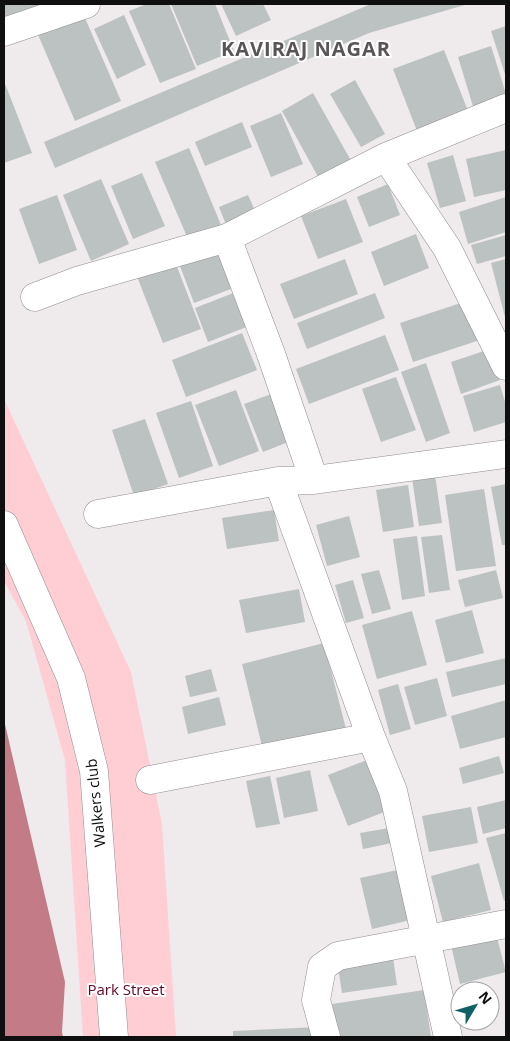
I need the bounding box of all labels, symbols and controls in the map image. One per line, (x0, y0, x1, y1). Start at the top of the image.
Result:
district label: KAVIRAJ NAGAR (221, 35, 391, 62)
street label: Walkers club (80, 758, 110, 848)
park label: Park Street (87, 979, 165, 999)
north arrow (450, 981, 500, 1031)
text: N (475, 987, 497, 1008)

